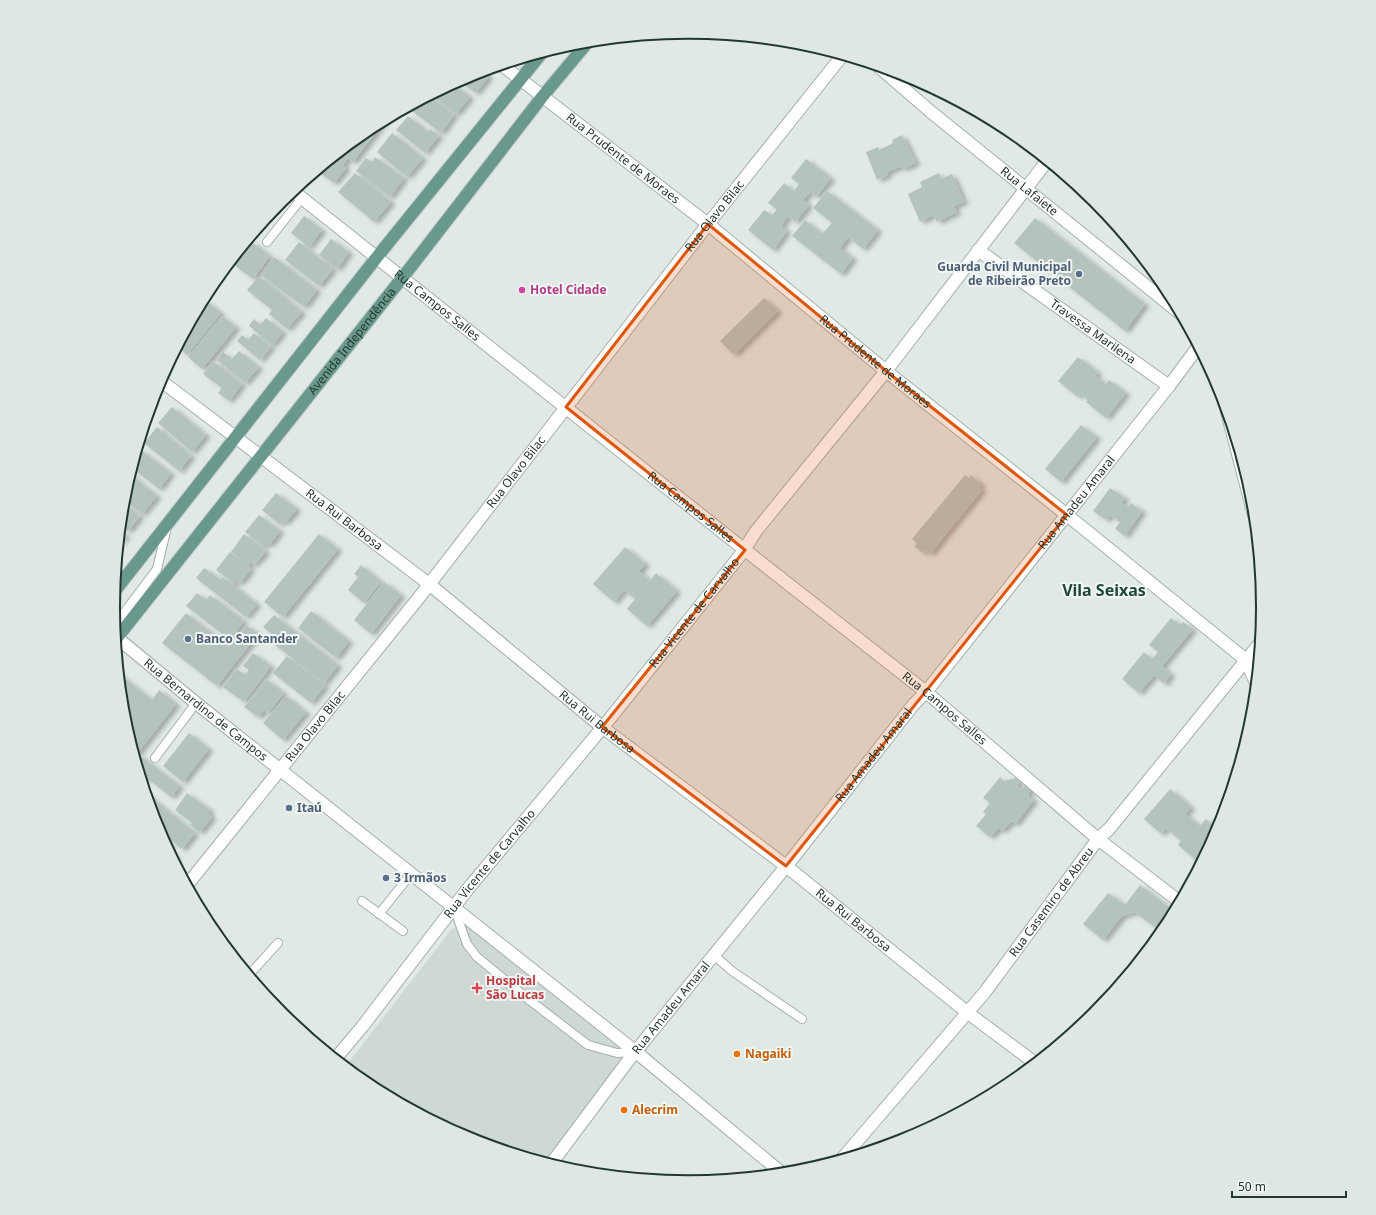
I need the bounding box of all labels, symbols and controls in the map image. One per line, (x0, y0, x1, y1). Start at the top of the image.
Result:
street label: Rua Prudente de Moraes (563, 109, 684, 208)
street label: Rua Lafaiete (997, 162, 1062, 220)
street label: Rua Olavo Bilac (681, 176, 748, 255)
place label: Guarda Civil Municipal de Ribeirão Preto (937, 258, 1071, 289)
street label: Rua Campos Salles (391, 265, 484, 345)
marker: Guarda Civil Municipal de Ribeirão Preto (1074, 269, 1084, 279)
place label: Hotel Cidade (530, 281, 607, 298)
street label: Avenida Independência (304, 284, 400, 398)
marker: Hotel Cidade (517, 285, 527, 295)
street label: Travessa Marilena (1047, 295, 1139, 368)
street label: Rua Prudente de Moraes (816, 310, 935, 412)
street label: Rua Olavo Bilac (482, 432, 549, 511)
street label: Rua Amadeu Amaral (1034, 452, 1119, 553)
street label: Rua Campos Salles (644, 467, 738, 546)
street label: Rua Rui Barbosa (302, 484, 386, 554)
street label: Rua Vicente de Carvalho (645, 554, 743, 671)
district label: Vila Seixas (1062, 579, 1146, 601)
place label: Banco Santander (196, 630, 298, 647)
marker: Banco Santander (183, 634, 193, 644)
street label: Rua Bernardino de Campos (140, 654, 272, 765)
street label: Rua Campos Salles (899, 667, 991, 749)
street label: Rua Rui Barbosa (556, 686, 639, 757)
street label: Rua Olavo Bilac (281, 687, 349, 765)
street label: Rua Amadeu Amaral (831, 704, 916, 805)
place label: Itaú (297, 799, 322, 816)
marker: Itaú (284, 803, 294, 813)
street label: Rua Vicente de Carvalho (439, 805, 539, 922)
street label: Rua Casemiro de Abreu (1005, 844, 1097, 960)
place label: 3 Irmãos (394, 869, 446, 886)
marker: 3 Irmãos (381, 873, 391, 883)
street label: Rua Rui Barbosa (812, 884, 895, 956)
street label: Rua Amadeu Amaral (628, 957, 714, 1058)
place label: Hospital São Lucas (486, 972, 544, 1003)
marker: Hospital São Lucas (471, 982, 483, 994)
place label: Nagaiki (745, 1045, 791, 1062)
marker: Nagaiki (732, 1049, 742, 1059)
place label: Alecrim (632, 1101, 678, 1118)
marker: Alecrim (619, 1105, 629, 1115)
scale bar (1232, 1173, 1346, 1199)
text: 50 m (1238, 1178, 1266, 1195)

